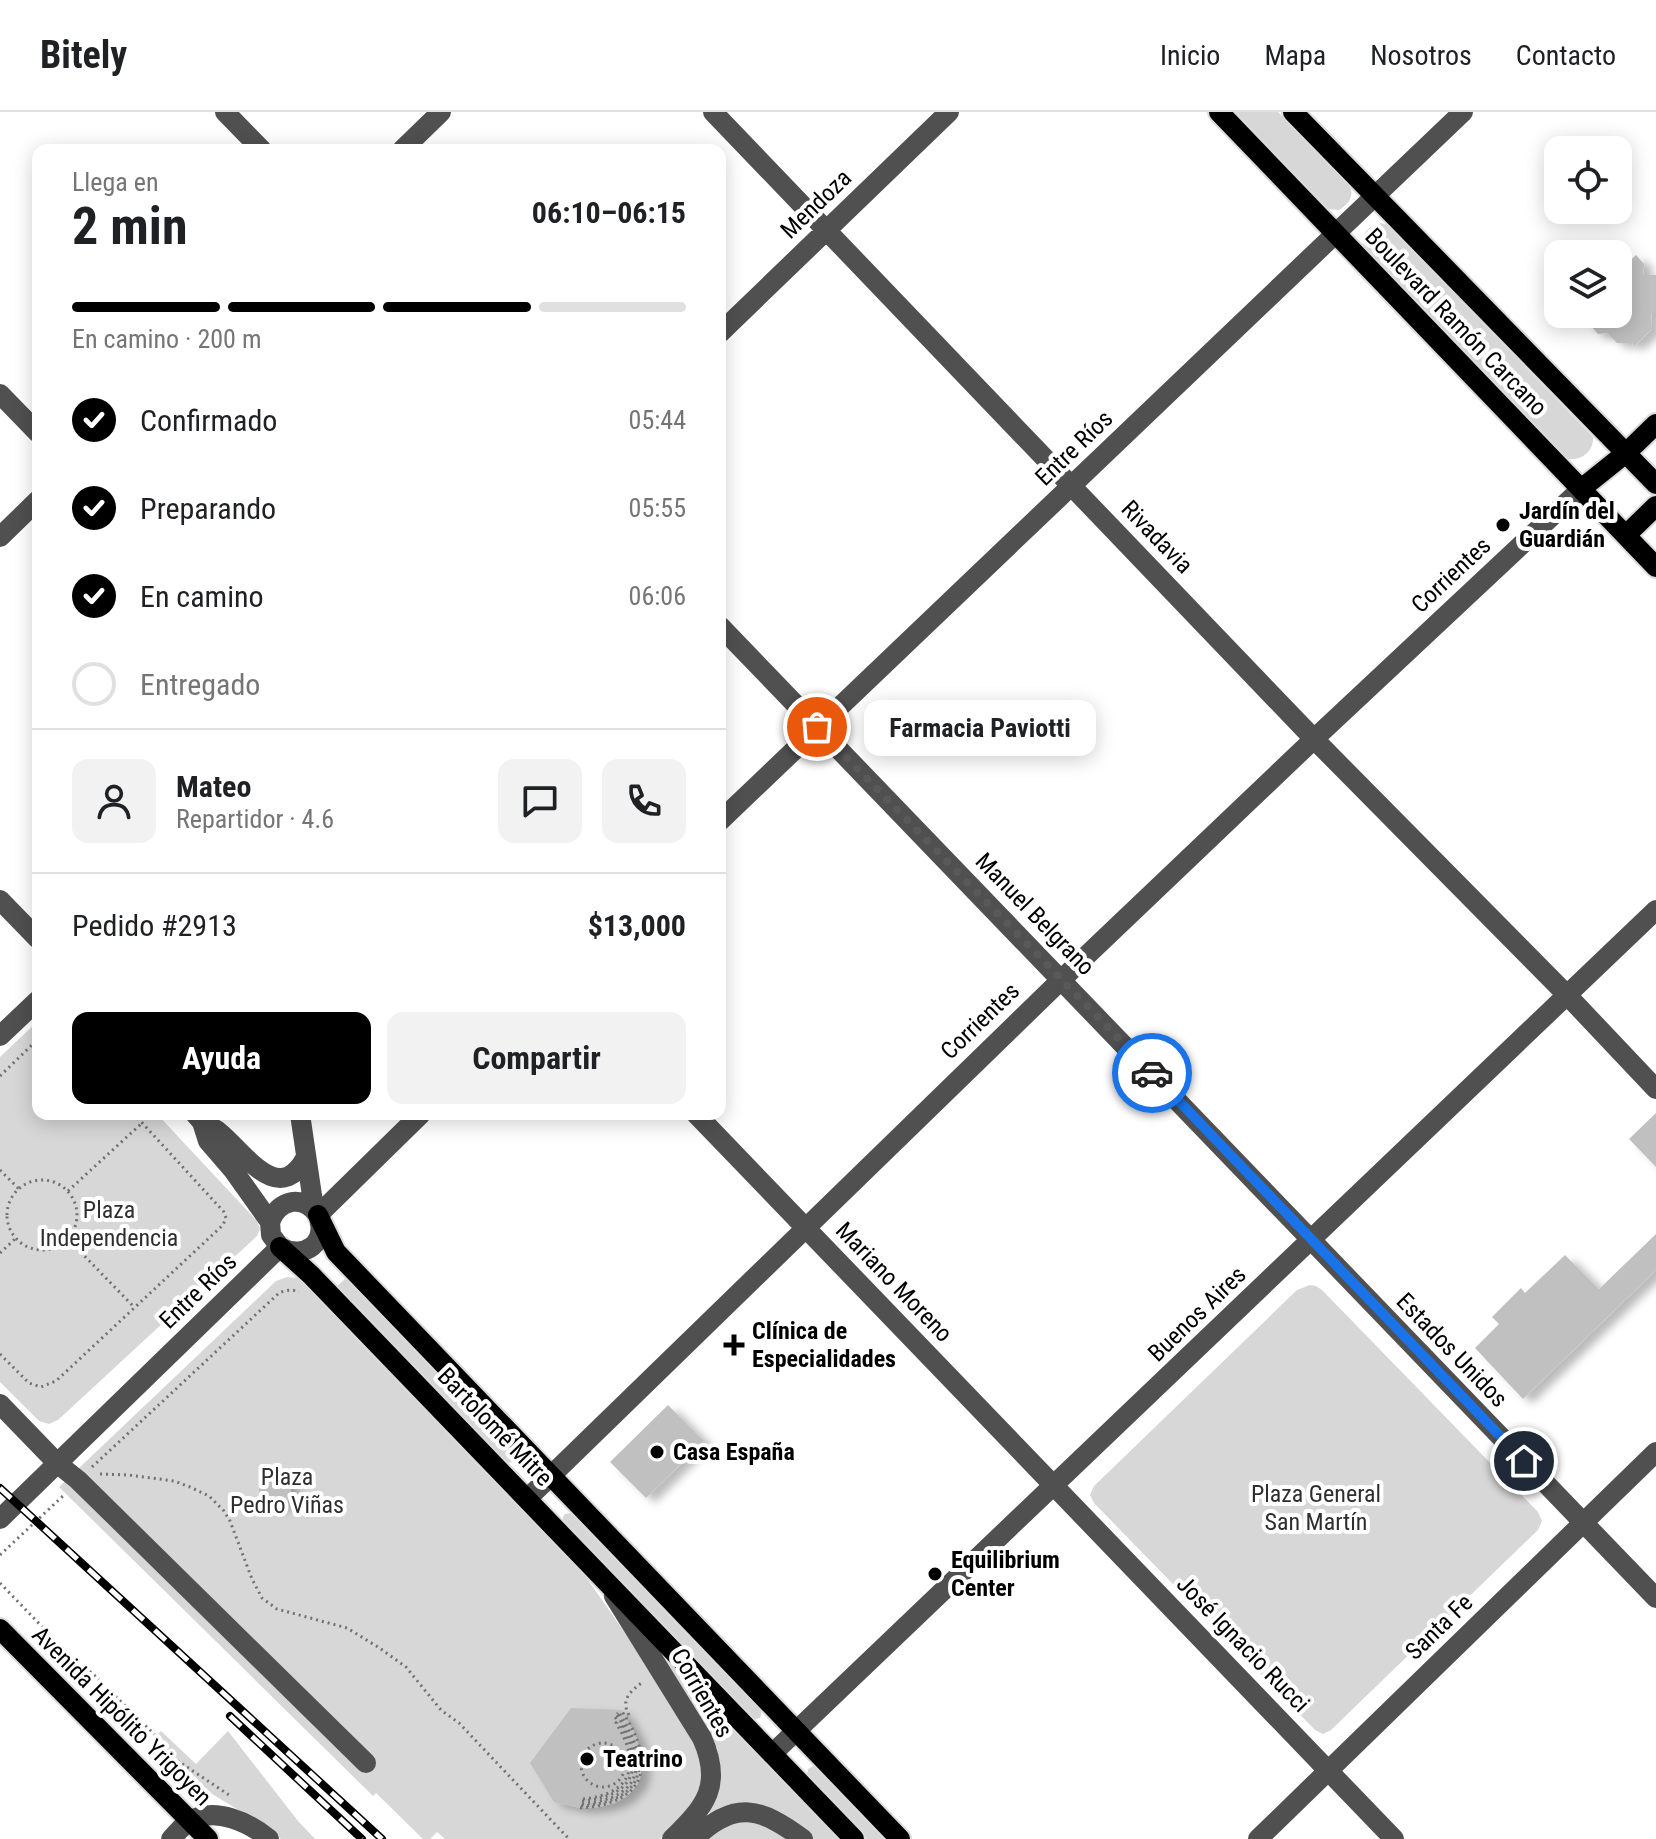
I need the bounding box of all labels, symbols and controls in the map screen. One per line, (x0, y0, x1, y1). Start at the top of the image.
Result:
text: Bitely (40, 33, 127, 77)
text: Inicio (1160, 39, 1220, 72)
text: Mapa (1264, 39, 1326, 72)
text: Nosotros (1370, 39, 1472, 72)
text: Contacto (1516, 39, 1616, 72)
map controls (1544, 136, 1632, 328)
button: locate (1544, 136, 1632, 224)
street label: Mendoza (775, 164, 857, 244)
text: Llega en (72, 167, 159, 197)
text: 06:10–06:15 (532, 195, 686, 230)
text: 2 min (72, 196, 188, 257)
street label: Boulevard Ramón Carcano (1359, 223, 1553, 421)
button: layers (1544, 240, 1632, 328)
text: En camino · 200 m (72, 324, 261, 354)
icon: check (72, 398, 116, 442)
text: Confirmado (140, 403, 277, 438)
text: 05:44 (629, 405, 686, 435)
street label: Entre Ríos (1030, 405, 1118, 491)
icon: check (72, 486, 116, 530)
text: Preparando (140, 491, 276, 526)
text: 05:55 (629, 493, 686, 523)
street label: Rivadavia (1116, 495, 1198, 579)
place label: Jardín del Guardián (1519, 497, 1615, 553)
marker: Jardín del Guardián (1494, 516, 1512, 534)
street label: Corrientes (1406, 531, 1496, 619)
icon: check (72, 574, 116, 618)
text: En camino (140, 579, 264, 614)
text: 06:06 (629, 581, 686, 611)
text: Entregado (140, 667, 260, 702)
pin (783, 693, 851, 761)
callout: Farmacia Paviotti (865, 699, 1097, 755)
icon: bag (795, 705, 839, 749)
text: Farmacia Paviotti (889, 713, 1071, 743)
button: person (72, 759, 156, 843)
button: chat (498, 759, 582, 843)
button: phone (602, 759, 686, 843)
text: Mateo (176, 769, 251, 804)
text: Repartidor · 4.6 (176, 804, 334, 834)
street label: Manuel Belgrano (970, 847, 1100, 981)
text: Pedido #2913 (72, 908, 237, 943)
text: $13,000 (588, 908, 686, 943)
street label: Corrientes (935, 977, 1025, 1065)
button: Ayuda (72, 1012, 371, 1104)
button: Compartir (387, 1012, 686, 1104)
courier (1112, 1033, 1192, 1113)
icon: car (1130, 1051, 1174, 1095)
park label: Plaza Independencia (40, 1196, 178, 1252)
street label: Mariano Moreno (830, 1216, 958, 1348)
street label: Entre Ríos (154, 1248, 242, 1334)
street label: Buenos Aires (1142, 1261, 1252, 1367)
street label: Estados Unidos (1391, 1287, 1513, 1413)
place label: Clínica de Especialidades (752, 1317, 896, 1373)
marker: Clínica de Especialidades (723, 1334, 745, 1356)
street label: Bartolomé Mitre (432, 1362, 558, 1492)
pin (1490, 1427, 1558, 1495)
place label: Casa España (673, 1438, 795, 1466)
icon: home (1502, 1439, 1546, 1483)
marker: Casa España (648, 1443, 666, 1461)
park label: Plaza Pedro Viñas (230, 1463, 344, 1519)
park label: Plaza General San Martín (1251, 1480, 1381, 1536)
place label: Equilibrium Center (951, 1546, 1060, 1602)
marker: Equilibrium Center (926, 1565, 944, 1583)
street label: José Ignacio Rucci (1171, 1570, 1315, 1718)
street label: Santa Fe (1400, 1588, 1478, 1666)
street label: Avenida Hipólito Yrigoyen (27, 1621, 217, 1811)
street label: Corrientes (665, 1644, 739, 1742)
place label: Teatrino (603, 1745, 683, 1773)
marker: Teatrino (578, 1750, 596, 1768)

